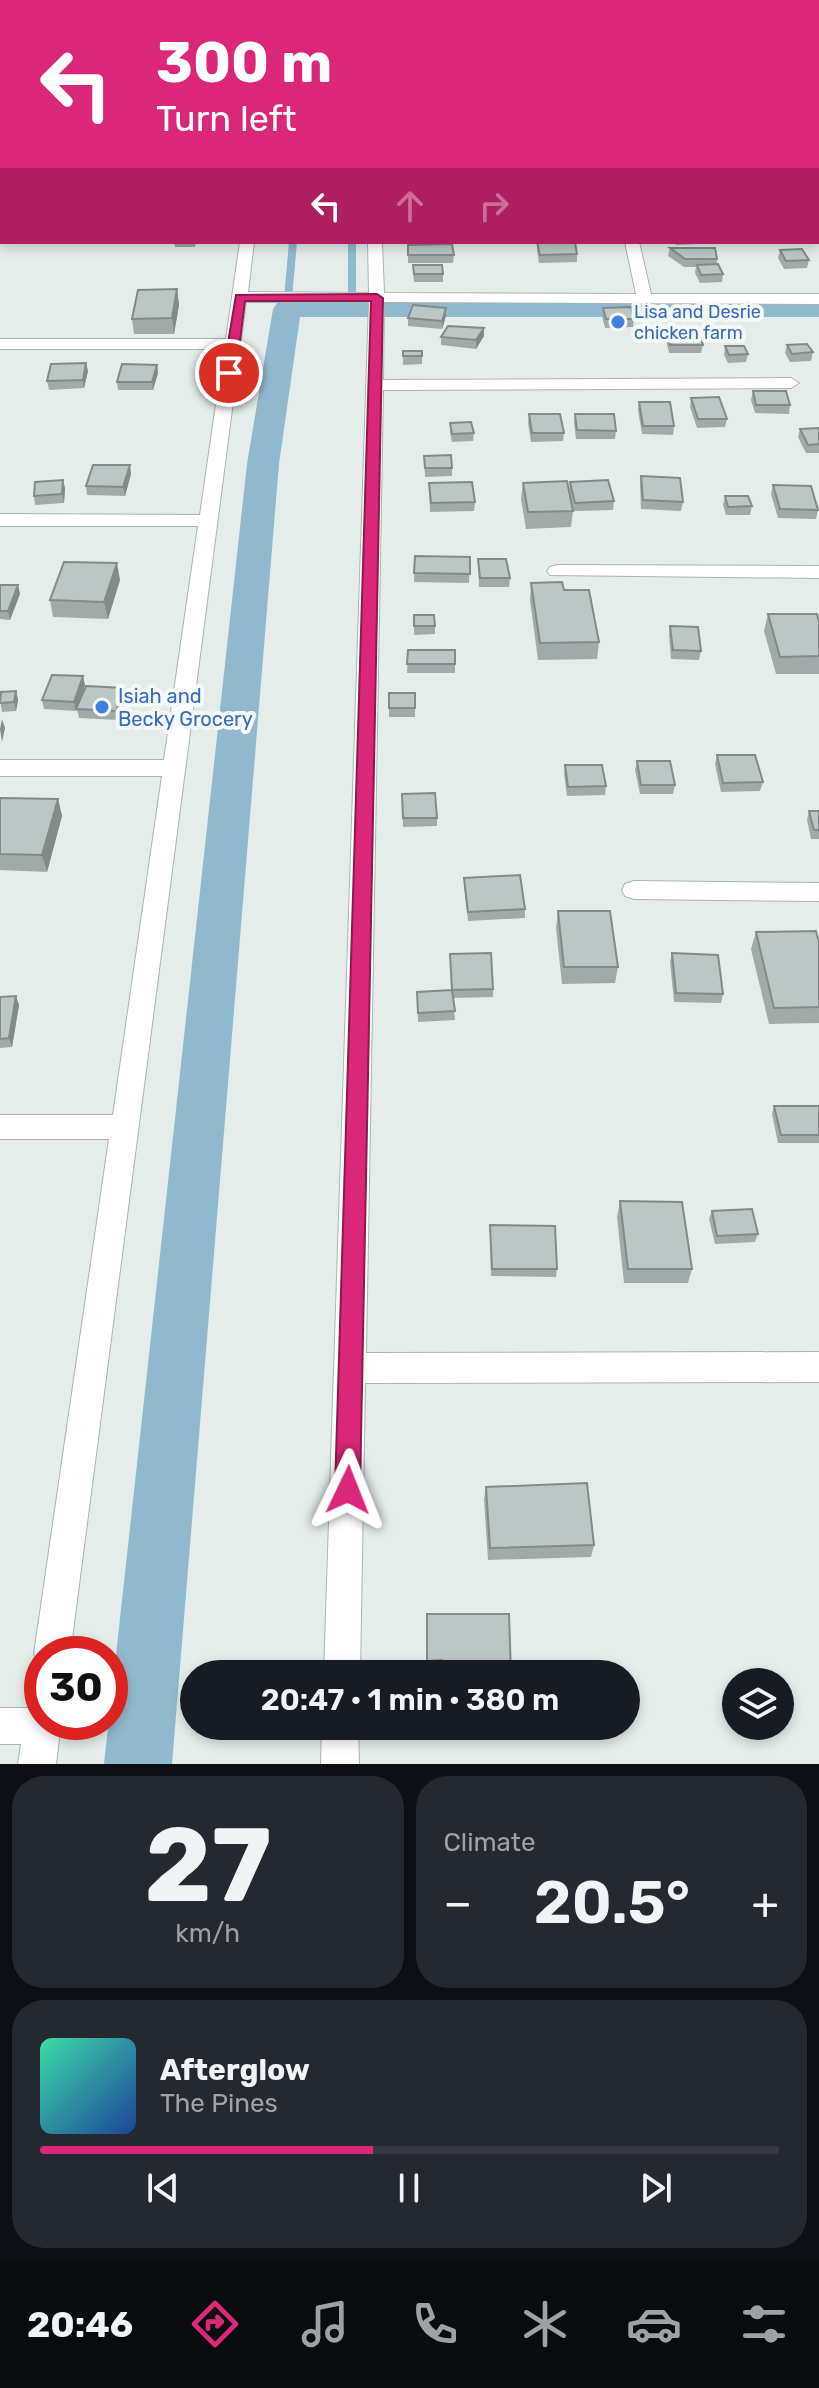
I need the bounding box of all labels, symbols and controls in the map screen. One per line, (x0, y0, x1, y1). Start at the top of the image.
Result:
text: 300 m (156, 30, 332, 96)
icon: left (24, 32, 128, 136)
text: Turn left (156, 97, 297, 140)
icon: left (304, 184, 348, 228)
icon: ahead (388, 184, 432, 228)
icon: right (472, 184, 516, 228)
place label: Lisa and Desrie chicken farm (634, 301, 761, 344)
marker: Lisa and Desrie chicken farm (609, 313, 627, 331)
pin (195, 339, 263, 407)
icon: arrive (207, 351, 251, 395)
place label: Isiah and Becky Grocery (118, 684, 253, 731)
marker: Isiah and Becky Grocery (93, 698, 111, 716)
position arrow (306, 1448, 390, 1532)
speed limit sign: 30 (24, 1636, 128, 1740)
map controls (722, 1668, 794, 1740)
button: layers (722, 1668, 794, 1740)
text: 20:47 · 1 min · 380 m (261, 1682, 559, 1718)
text: 27 (144, 1804, 271, 1927)
text: Climate (444, 1827, 536, 1858)
text: 20.5° (534, 1867, 690, 1938)
text: − (444, 1877, 472, 1929)
text: + (752, 1877, 779, 1929)
text: km/h (175, 1918, 240, 1949)
text: Afterglow (160, 2052, 310, 2088)
text: The Pines (160, 2088, 278, 2119)
icon: previous (141, 2166, 185, 2210)
icon: pause (387, 2166, 431, 2210)
icon: next (634, 2166, 678, 2210)
icon: directions (187, 2296, 243, 2352)
icon: music (297, 2296, 353, 2352)
icon: phone (407, 2296, 463, 2352)
icon: climate (517, 2296, 573, 2352)
icon: car (626, 2296, 682, 2352)
icon: filters (736, 2296, 792, 2352)
text: 20:46 (27, 2303, 133, 2346)

